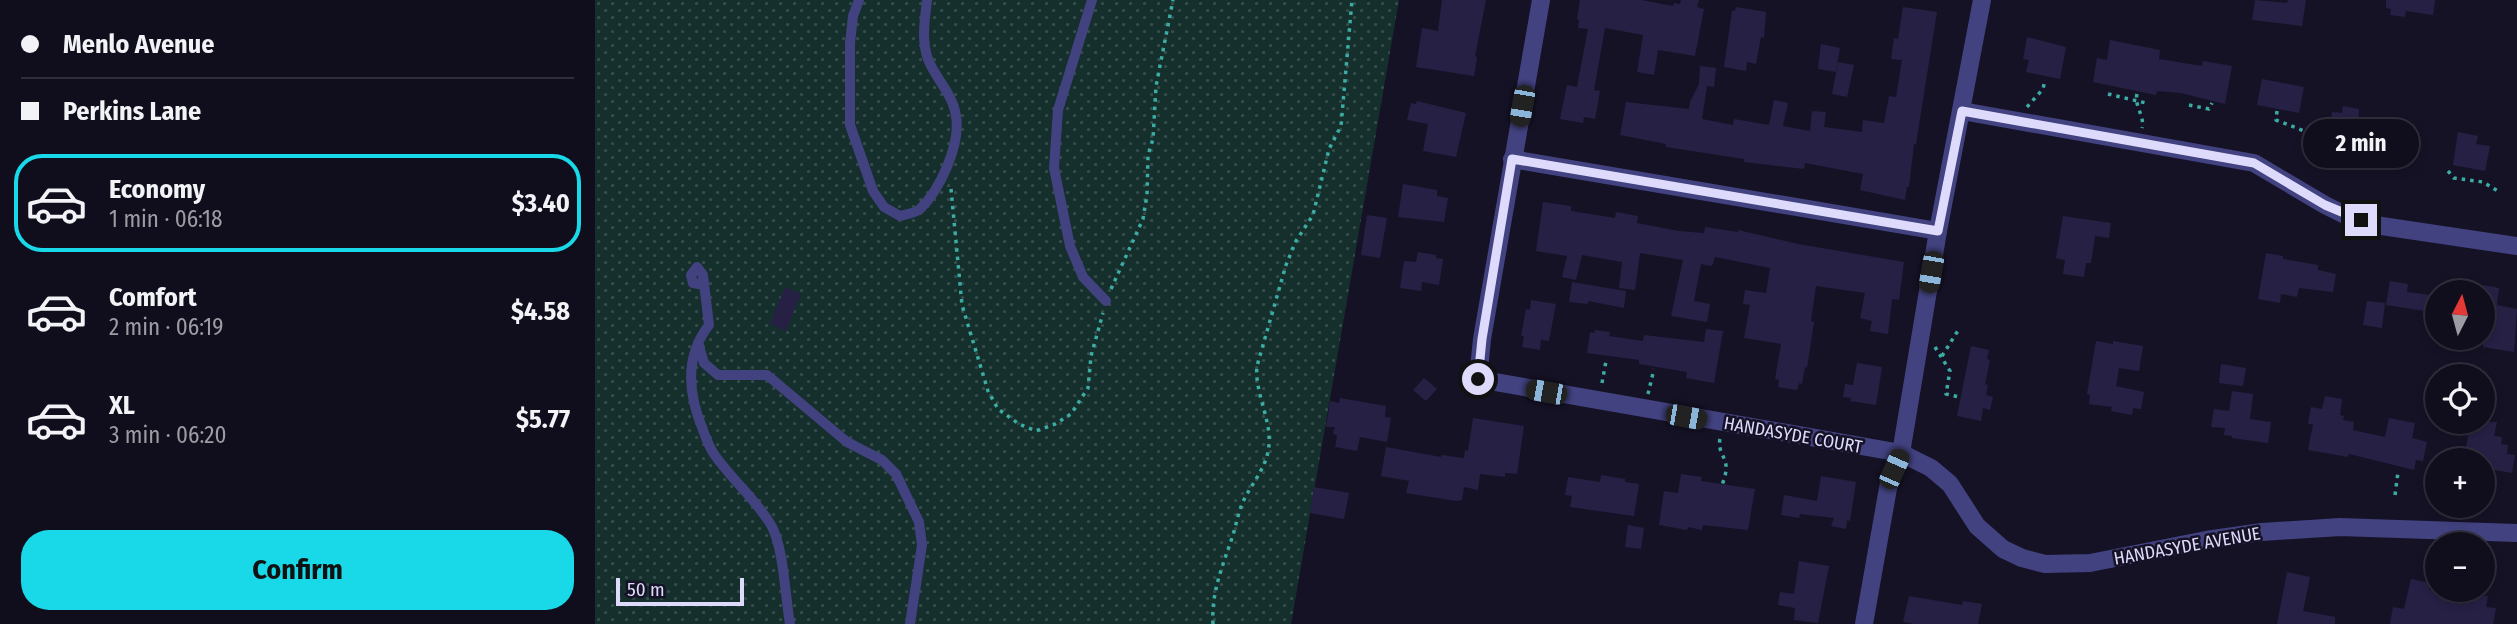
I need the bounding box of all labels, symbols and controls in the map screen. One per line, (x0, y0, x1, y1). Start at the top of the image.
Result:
text: Menlo Avenue (63, 29, 214, 60)
car (1509, 83, 1536, 129)
text: Perkins Lane (63, 96, 201, 127)
callout: 2 min (2303, 118, 2419, 168)
text: 2 min (2336, 129, 2387, 157)
icon: car (25, 172, 88, 235)
text: Economy (109, 174, 205, 205)
text: $3.40 (512, 188, 570, 219)
route end (2345, 204, 2377, 236)
text: 1 min · 06:18 (109, 205, 222, 233)
car (1918, 249, 1945, 295)
icon: car (25, 280, 88, 343)
north arrow (2425, 280, 2495, 350)
map controls (2425, 280, 2495, 602)
text: Comfort (109, 282, 197, 313)
text: $4.58 (511, 296, 570, 327)
text: 2 min · 06:19 (109, 313, 223, 341)
route start (1462, 363, 1494, 395)
button: locate (2425, 364, 2495, 434)
car (1524, 378, 1569, 406)
icon: car (25, 388, 88, 451)
text: XL (109, 390, 135, 421)
car (1664, 403, 1709, 431)
text: $5.77 (516, 404, 570, 435)
street label: HANDASYDE COURT (1722, 412, 1865, 458)
text: 3 min · 06:20 (109, 421, 226, 449)
car (1876, 446, 1913, 492)
button: + (2425, 448, 2495, 518)
street label: HANDASYDE AVENUE (2112, 522, 2262, 570)
button: Confirm (21, 530, 574, 610)
button: − (2425, 532, 2495, 602)
scale bar (616, 575, 744, 607)
text: 50 m (627, 578, 665, 601)

